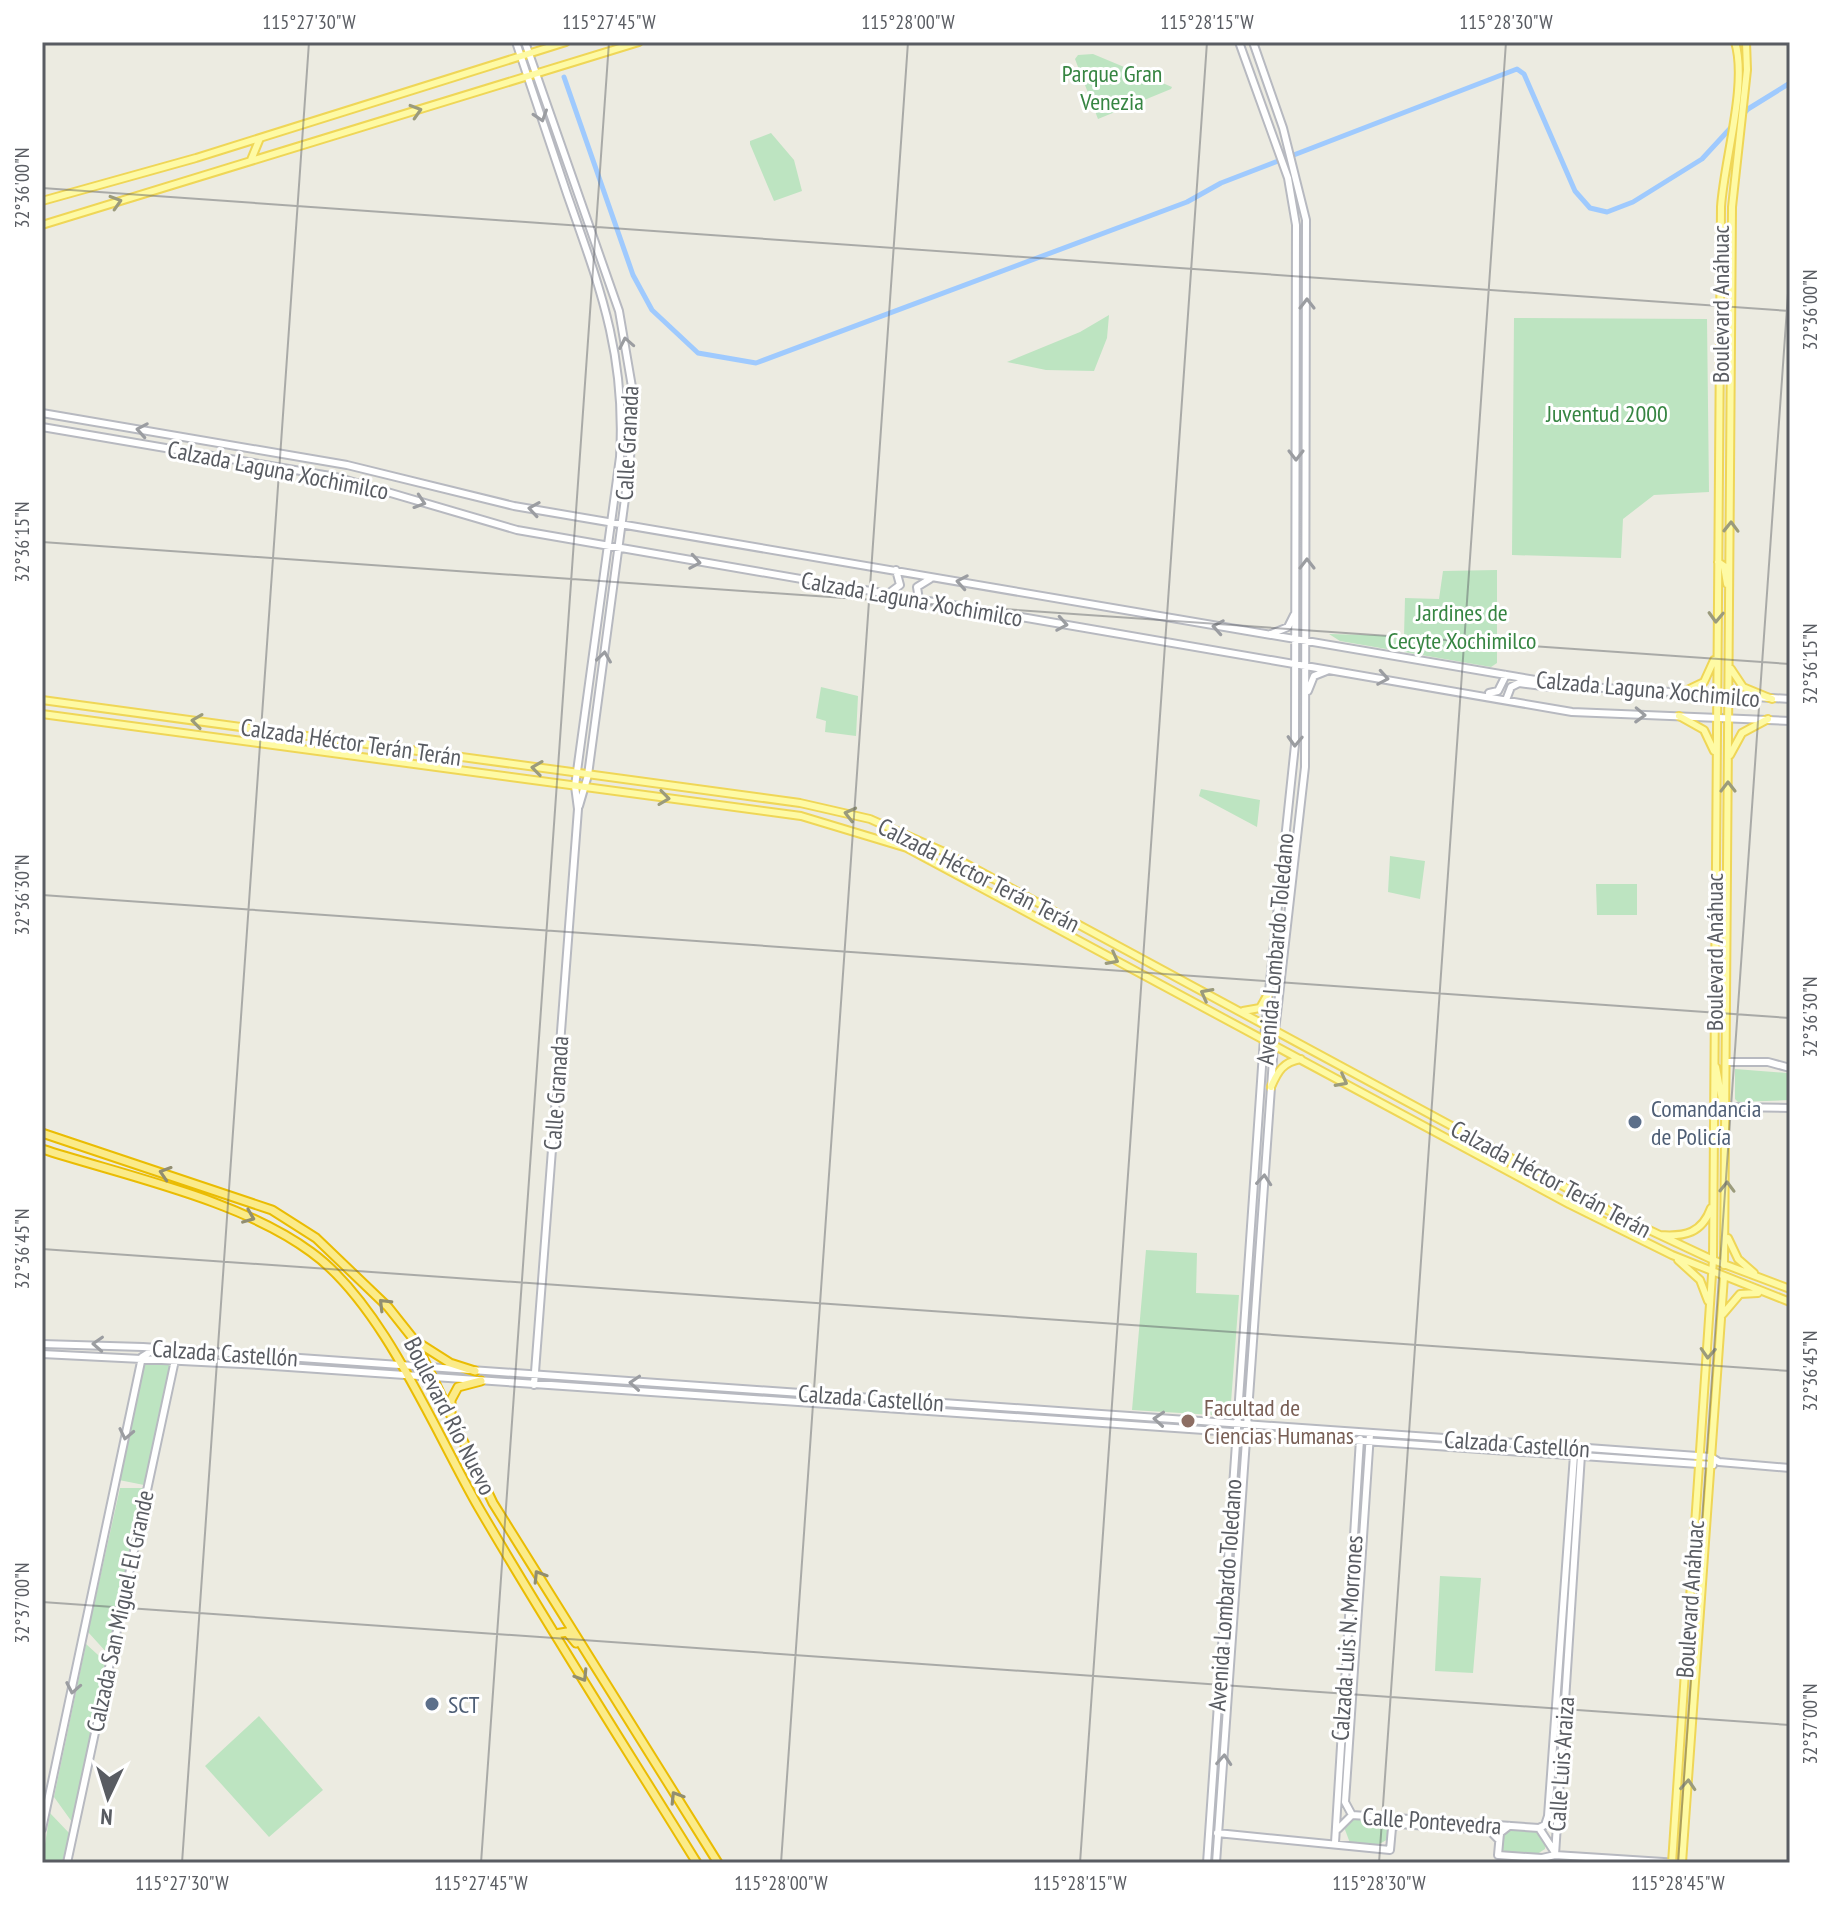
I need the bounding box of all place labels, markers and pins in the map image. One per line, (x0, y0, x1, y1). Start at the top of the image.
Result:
place label: Comandancia de Policía (1651, 1093, 1761, 1152)
marker: Comandancia de Policía (1626, 1113, 1644, 1131)
place label: Facultad de Ciencias Humanas (1204, 1392, 1354, 1451)
marker: Facultad de Ciencias Humanas (1179, 1412, 1197, 1430)
place label: SCT (448, 1689, 480, 1720)
marker: SCT (423, 1695, 441, 1713)

